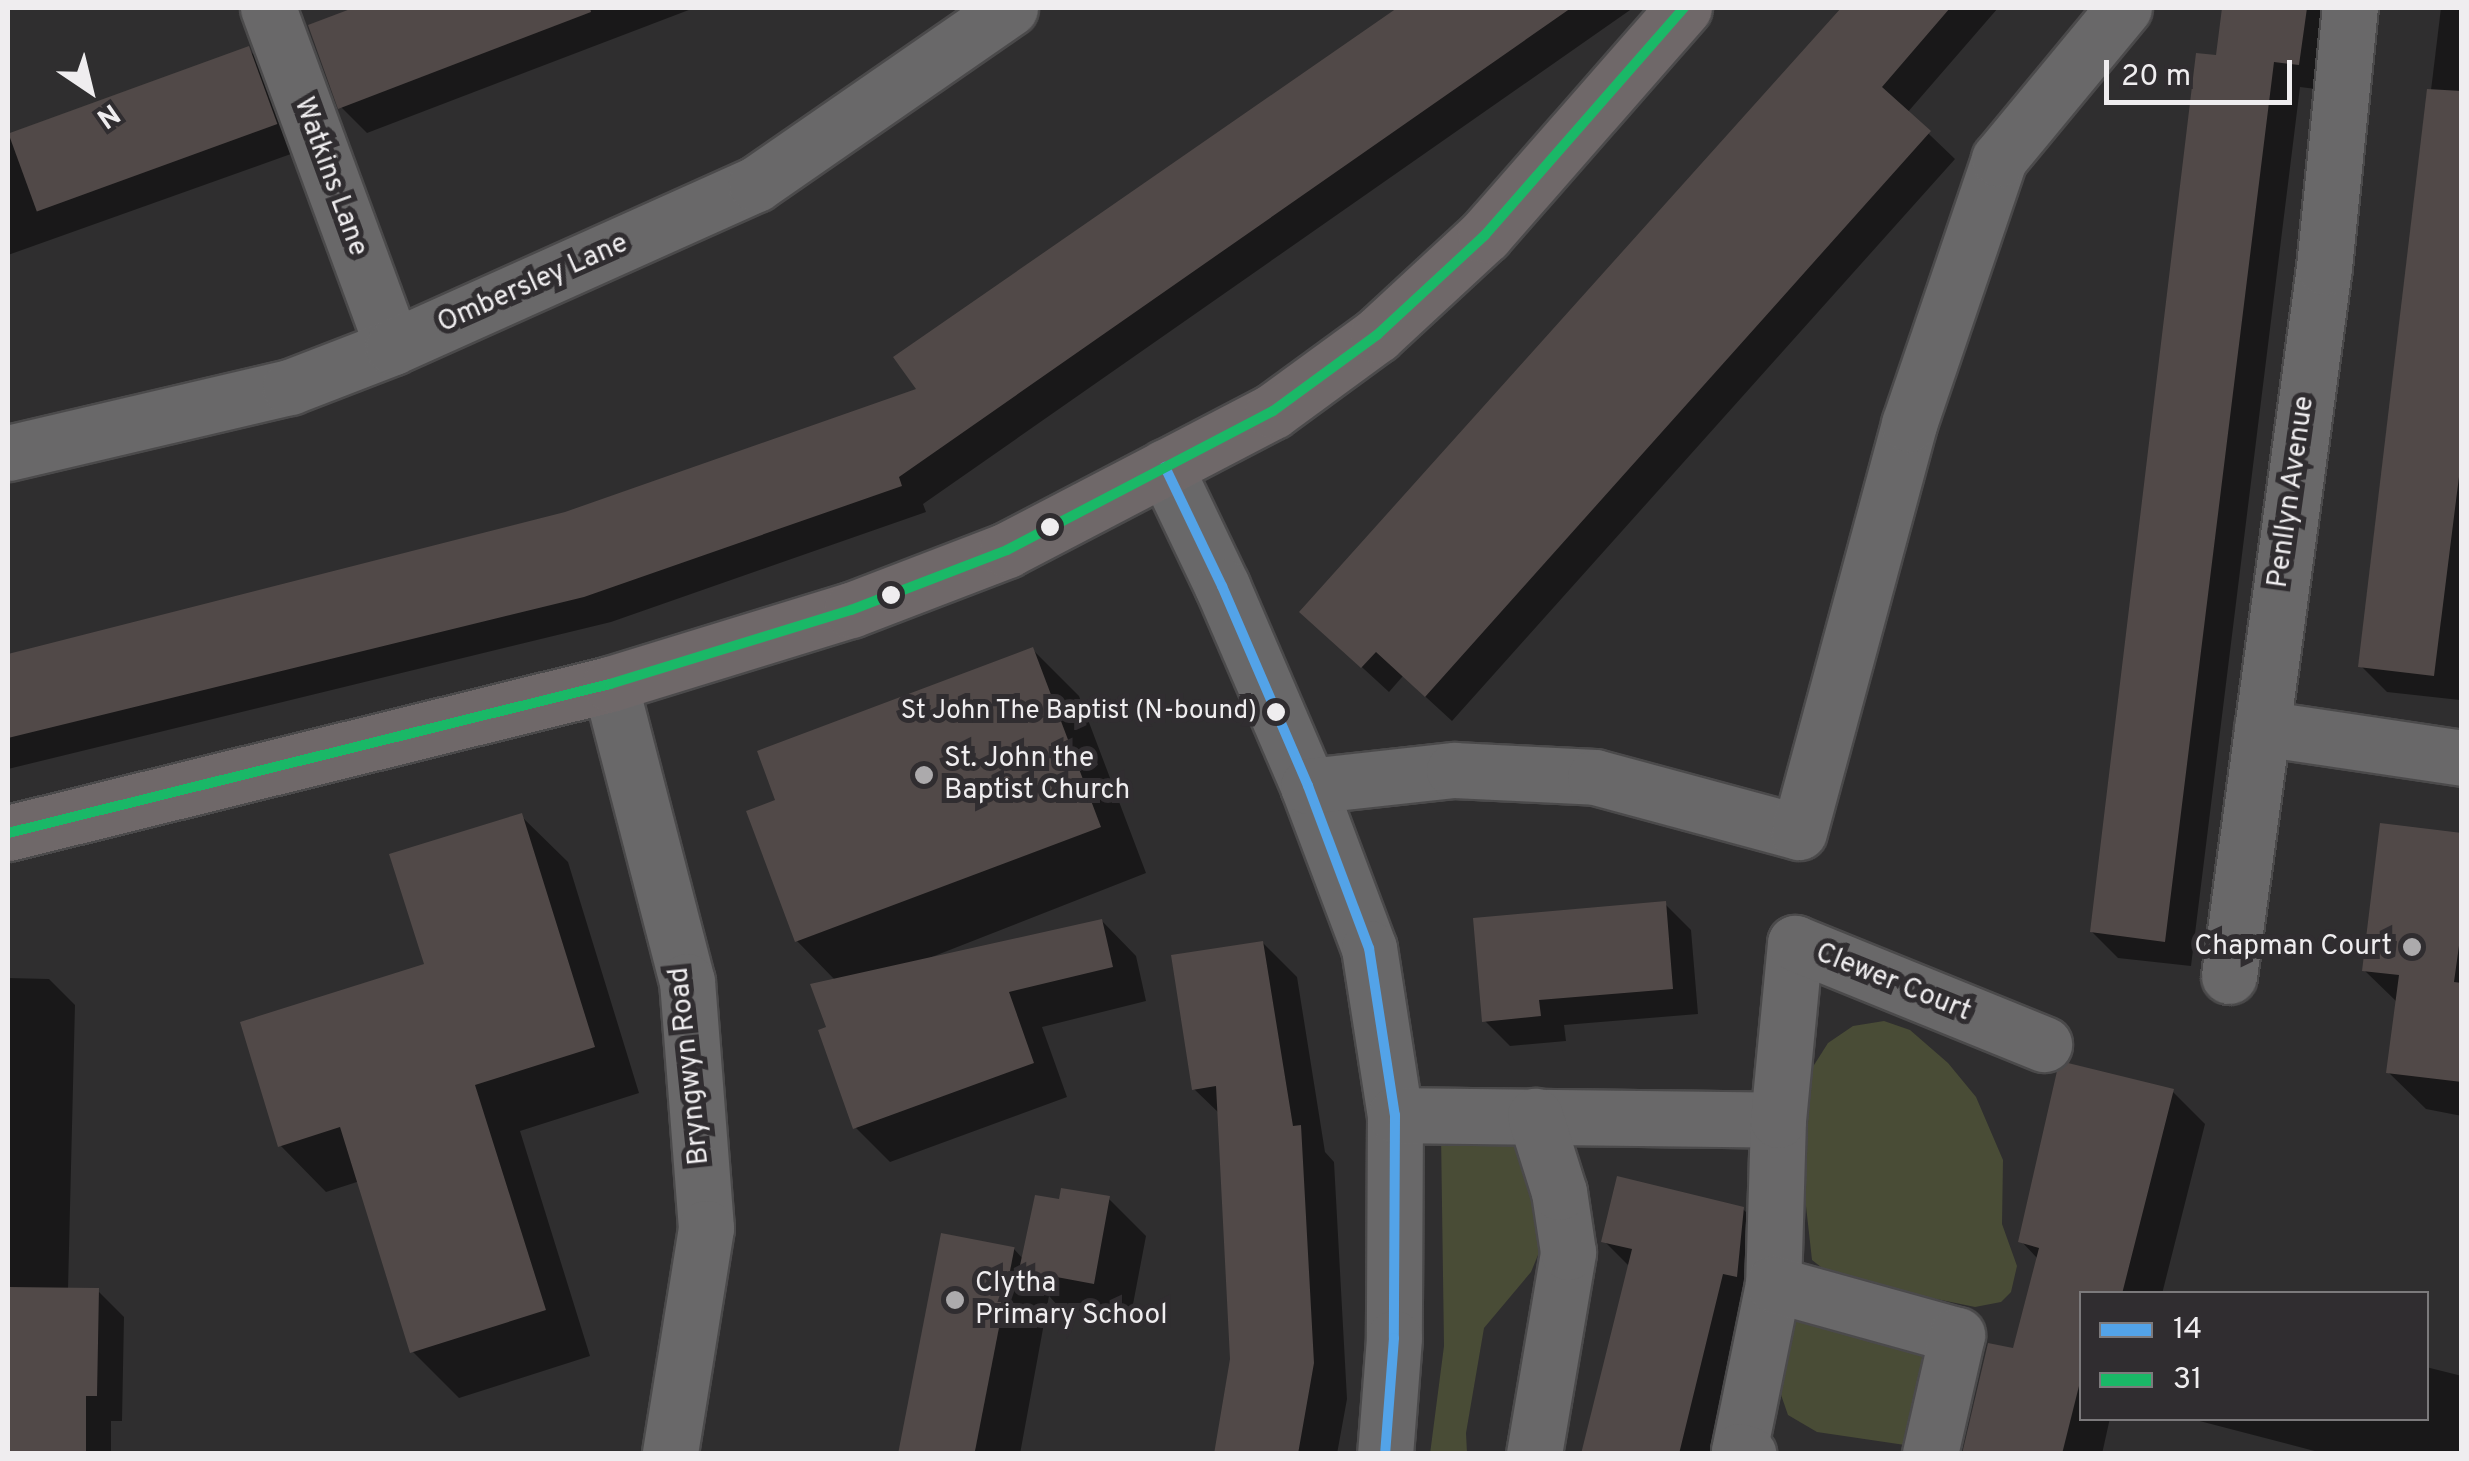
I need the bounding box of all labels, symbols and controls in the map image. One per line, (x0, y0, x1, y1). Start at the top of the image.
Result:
north arrow (40, 40, 140, 140)
scale bar (2109, 40, 2296, 102)
text: 20 m (2121, 59, 2191, 96)
street label: Watkins Lane (286, 93, 374, 261)
text: N (89, 94, 126, 135)
street label: Ombersley Lane (433, 227, 633, 341)
street label: Penllyn Avenue (2262, 393, 2322, 591)
unlabelled marker (1040, 517, 1060, 537)
unlabelled marker (881, 585, 901, 605)
place label: St John The Baptist (N-bound) (900, 696, 1257, 728)
marker: St John The Baptist (N-bound) (1266, 702, 1286, 722)
place label: St. John the Baptist Church (944, 742, 1130, 808)
marker: St. John the Baptist Church (913, 764, 935, 786)
place label: Chapman Court (2194, 930, 2392, 964)
marker: Chapman Court (2401, 936, 2423, 958)
street label: Clewer Court (1810, 937, 1976, 1029)
street label: Bryngwyn Road (663, 965, 717, 1167)
place label: Clytha Primary School (975, 1267, 1167, 1333)
marker: Clytha Primary School (944, 1289, 966, 1311)
legend (2079, 1291, 2429, 1421)
text: 14 (2173, 1312, 2202, 1349)
text: 31 (2173, 1362, 2202, 1399)

